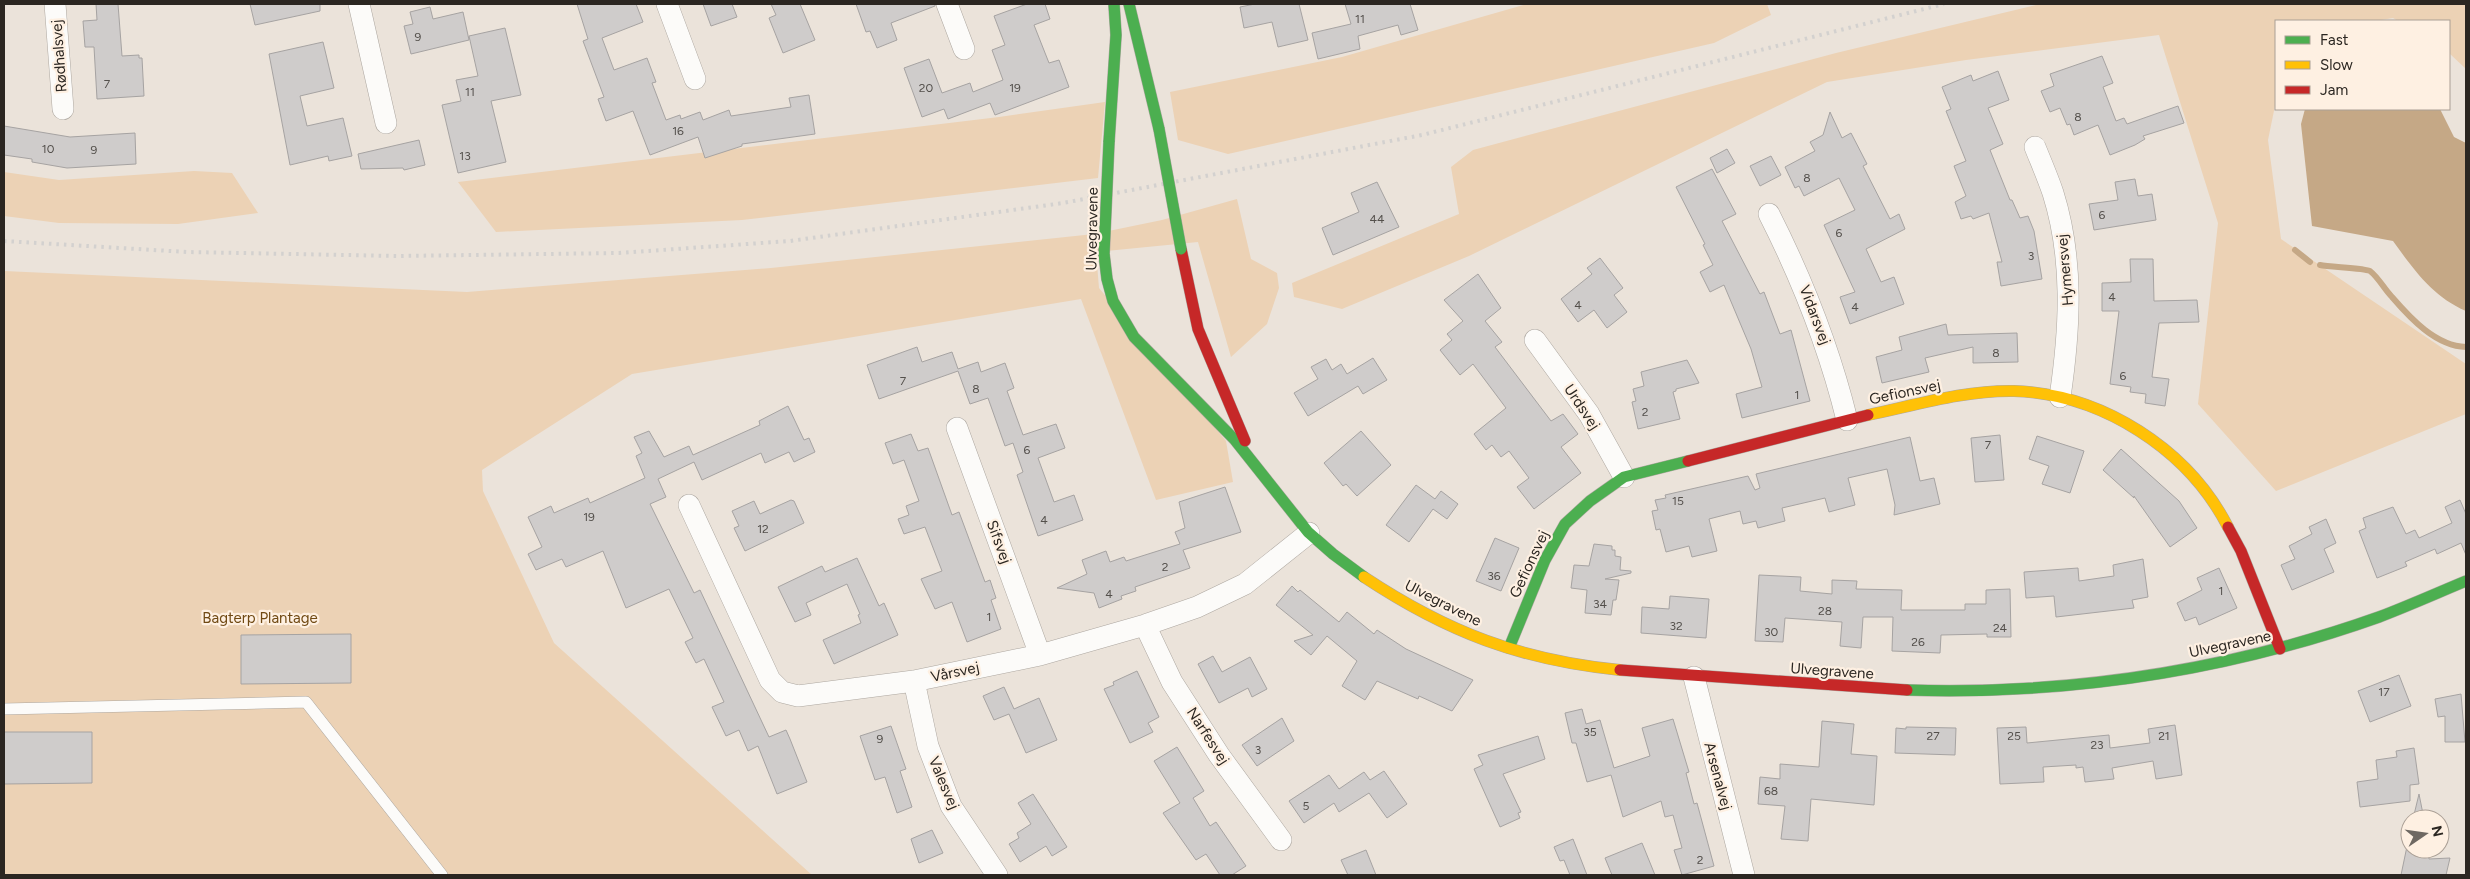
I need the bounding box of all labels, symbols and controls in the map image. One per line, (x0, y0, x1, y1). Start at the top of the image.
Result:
house number: 11 (1355, 12, 1365, 26)
street label: Rødhalsvej (47, 19, 71, 93)
legend (2275, 20, 2450, 110)
house number: 9 (415, 30, 422, 44)
text: Fast (2320, 31, 2349, 49)
text: Slow (2320, 56, 2353, 74)
house number: 7 (104, 77, 111, 91)
house number: 20 (919, 81, 934, 95)
house number: 19 (1009, 81, 1021, 95)
text: Jam (2320, 81, 2348, 99)
house number: 11 (465, 85, 475, 99)
house number: 8 (2074, 110, 2082, 124)
house number: 16 (672, 124, 684, 138)
house number: 10 (42, 142, 55, 156)
house number: 9 (91, 143, 98, 157)
house number: 13 (459, 149, 471, 163)
house number: 8 (1803, 171, 1811, 185)
street label: Ulvegravene (1082, 187, 1102, 271)
house number: 6 (2099, 208, 2106, 222)
house number: 44 (1370, 212, 1385, 226)
house number: 6 (1836, 226, 1843, 240)
street label: Hymersvej (2053, 233, 2077, 307)
house number: 3 (2028, 249, 2034, 263)
street label: Vidarsvej (1795, 283, 1835, 347)
house number: 4 (2108, 290, 2116, 304)
house number: 4 (1574, 298, 1582, 312)
house number: 4 (1851, 300, 1859, 314)
house number: 8 (1992, 346, 2000, 360)
house number: 6 (2120, 369, 2127, 383)
house number: 7 (900, 374, 907, 388)
street label: Gefionsvej (1868, 376, 1942, 408)
street label: Urdsvej (1560, 381, 1604, 433)
house number: 8 (972, 382, 980, 396)
house number: 1 (1795, 388, 1799, 402)
house number: 2 (1642, 405, 1648, 419)
house number: 7 (1985, 438, 1992, 452)
house number: 6 (1024, 443, 1031, 457)
house number: 15 (1672, 494, 1684, 508)
house number: 19 (583, 510, 595, 524)
house number: 4 (1040, 513, 1048, 527)
street label: Sifsvej (983, 518, 1015, 566)
house number: 12 (757, 522, 769, 536)
street label: Gefionsvej (1506, 527, 1552, 601)
house number: 2 (1162, 560, 1168, 574)
house number: 36 (1487, 569, 1501, 583)
street label: Ulvegravene (1402, 576, 1484, 630)
house number: 1 (2219, 584, 2223, 598)
house number: 4 (1105, 587, 1113, 601)
house number: 34 (1593, 597, 1608, 611)
house number: 28 (1818, 604, 1832, 618)
park label: Bagterp Plantage (202, 609, 318, 627)
house number: 1 (987, 610, 991, 624)
house number: 32 (1669, 619, 1683, 633)
house number: 24 (1993, 621, 2008, 635)
house number: 30 (1764, 625, 1778, 639)
street label: Ulvegravene (2187, 627, 2273, 661)
house number: 26 (1911, 635, 1925, 649)
street label: Vårsvej (929, 658, 981, 686)
street label: Ulvegravene (1790, 659, 1874, 683)
house number: 17 (2378, 685, 2390, 699)
street label: Narfesvej (1183, 704, 1233, 768)
house number: 35 (1583, 725, 1597, 739)
house number: 27 (1926, 729, 1940, 743)
house number: 25 (2007, 729, 2021, 743)
house number: 21 (2158, 729, 2170, 743)
house number: 9 (877, 732, 884, 746)
house number: 23 (2090, 738, 2104, 752)
street label: Arsenalvej (1700, 740, 1736, 812)
house number: 3 (1255, 743, 1261, 757)
street label: Valesvej (925, 754, 963, 812)
house number: 68 (1764, 784, 1778, 798)
house number: 5 (1303, 799, 1310, 813)
north arrow (2400, 809, 2450, 859)
text: N (2428, 824, 2447, 838)
house number: 2 (1697, 853, 1703, 867)

